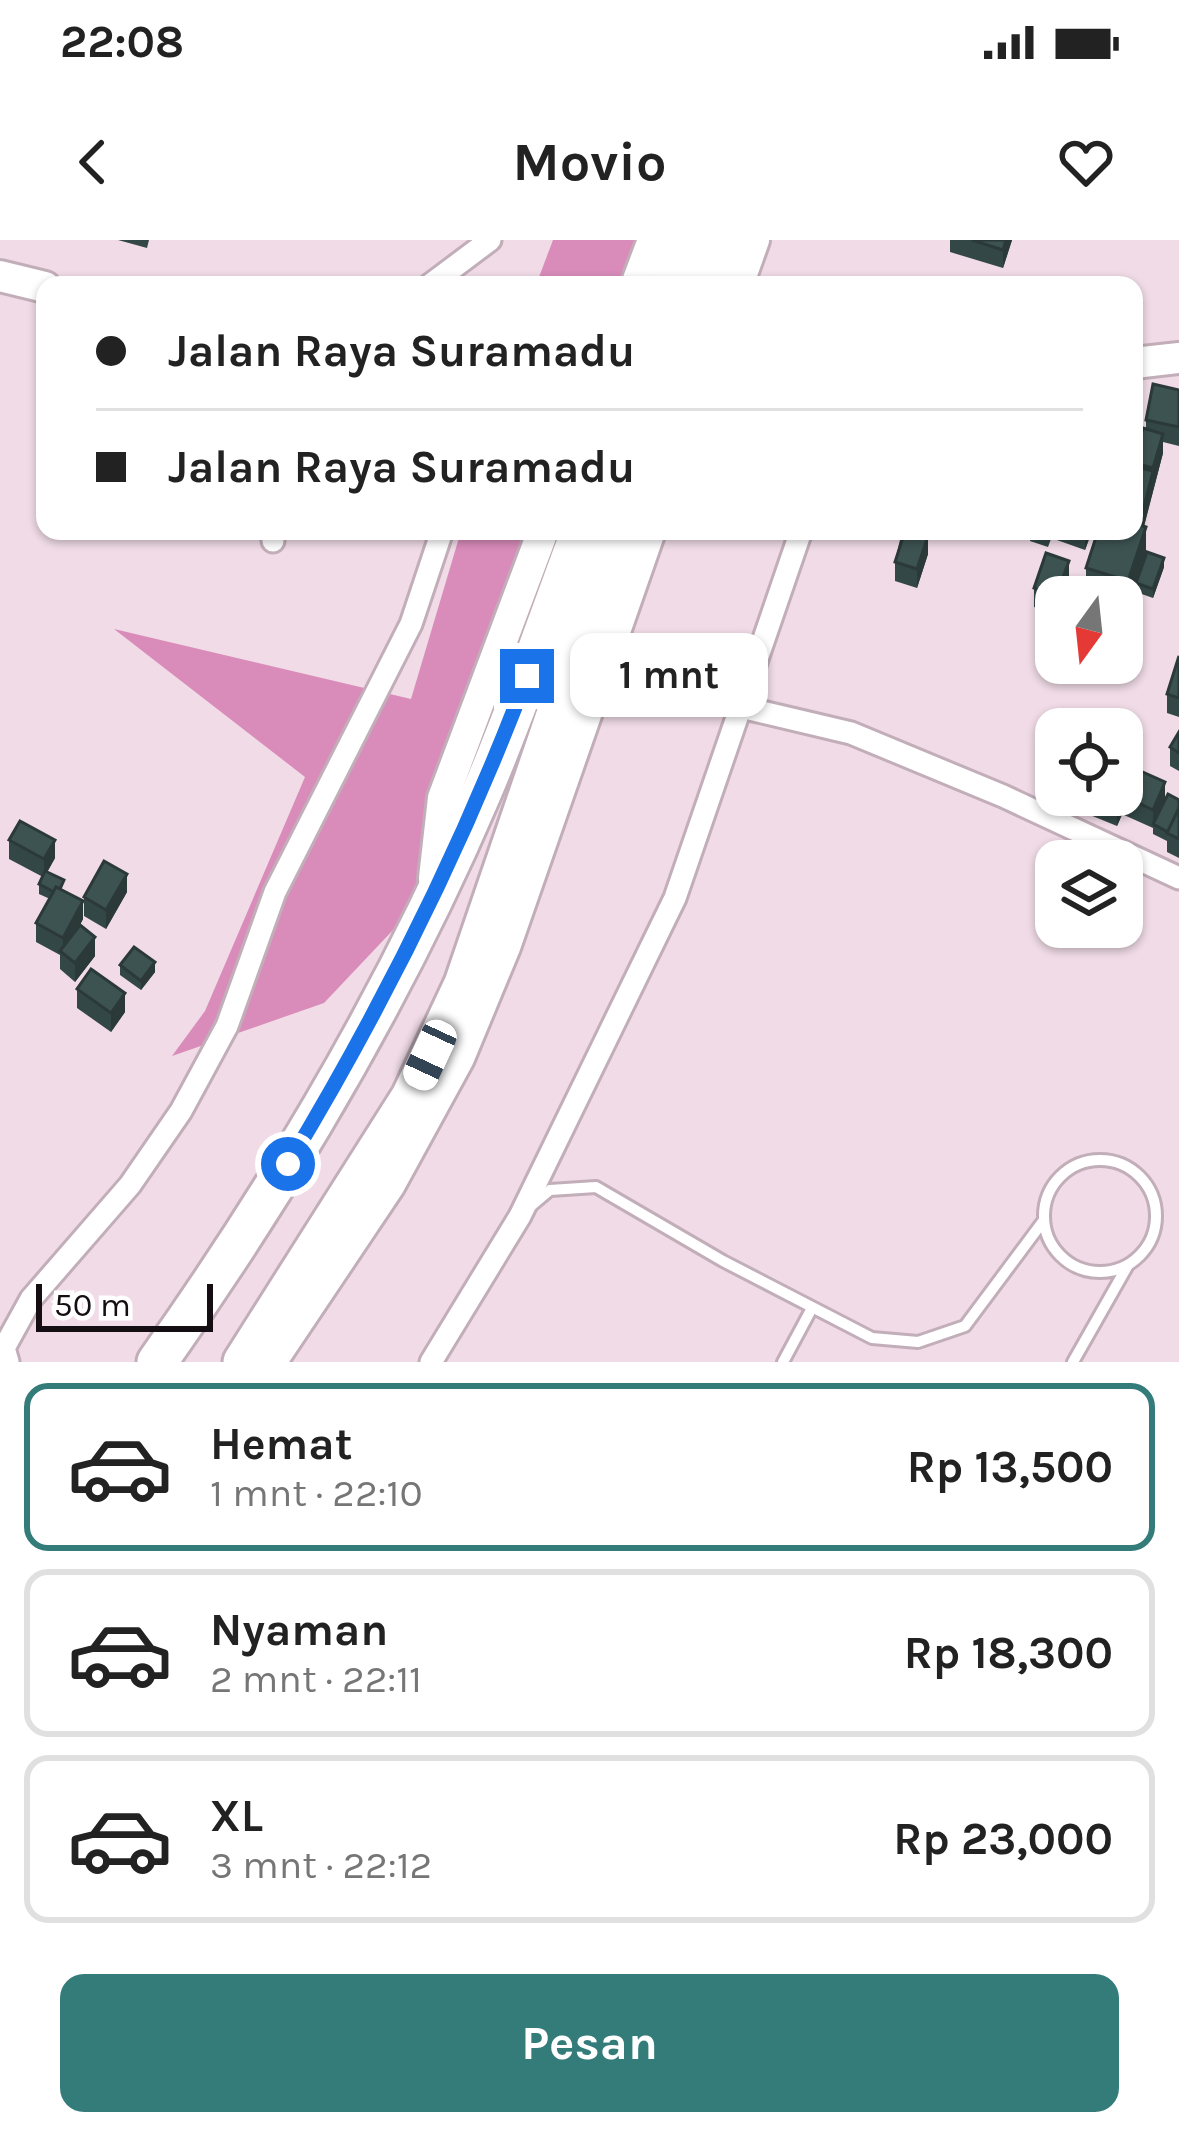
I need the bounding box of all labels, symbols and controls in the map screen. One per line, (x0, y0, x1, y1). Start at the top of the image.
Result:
text: 22:08 (60, 16, 184, 68)
icon: back (60, 129, 126, 195)
icon: heart (1053, 129, 1119, 195)
text: Movio (512, 130, 667, 194)
text: Jalan Raya Suramadu (168, 325, 635, 377)
text: Jalan Raya Suramadu (168, 441, 635, 493)
north arrow (1035, 576, 1143, 684)
map controls (1035, 576, 1143, 948)
callout: 1 mnt (569, 634, 767, 718)
route end (500, 649, 554, 703)
text: 1 mnt (619, 652, 719, 698)
button: locate (1035, 708, 1143, 816)
button: layers (1035, 840, 1143, 948)
car (398, 1015, 462, 1095)
route start (261, 1137, 315, 1191)
scale bar (36, 1278, 213, 1331)
text: 50 m (54, 1286, 131, 1324)
icon: car (66, 1413, 174, 1521)
text: Hemat (210, 1418, 352, 1470)
text: Rp 13,500 (907, 1441, 1113, 1493)
text: 1 mnt · 22:10 (210, 1470, 423, 1516)
icon: car (66, 1599, 174, 1707)
text: Nyaman (210, 1604, 388, 1656)
text: Rp 18,300 (904, 1627, 1113, 1679)
text: 2 mnt · 22:11 (210, 1656, 422, 1702)
icon: car (66, 1785, 174, 1893)
text: XL (210, 1790, 263, 1842)
text: Rp 23,000 (893, 1813, 1113, 1865)
text: 3 mnt · 22:12 (210, 1842, 432, 1888)
button: Pesan (60, 1974, 1119, 2112)

